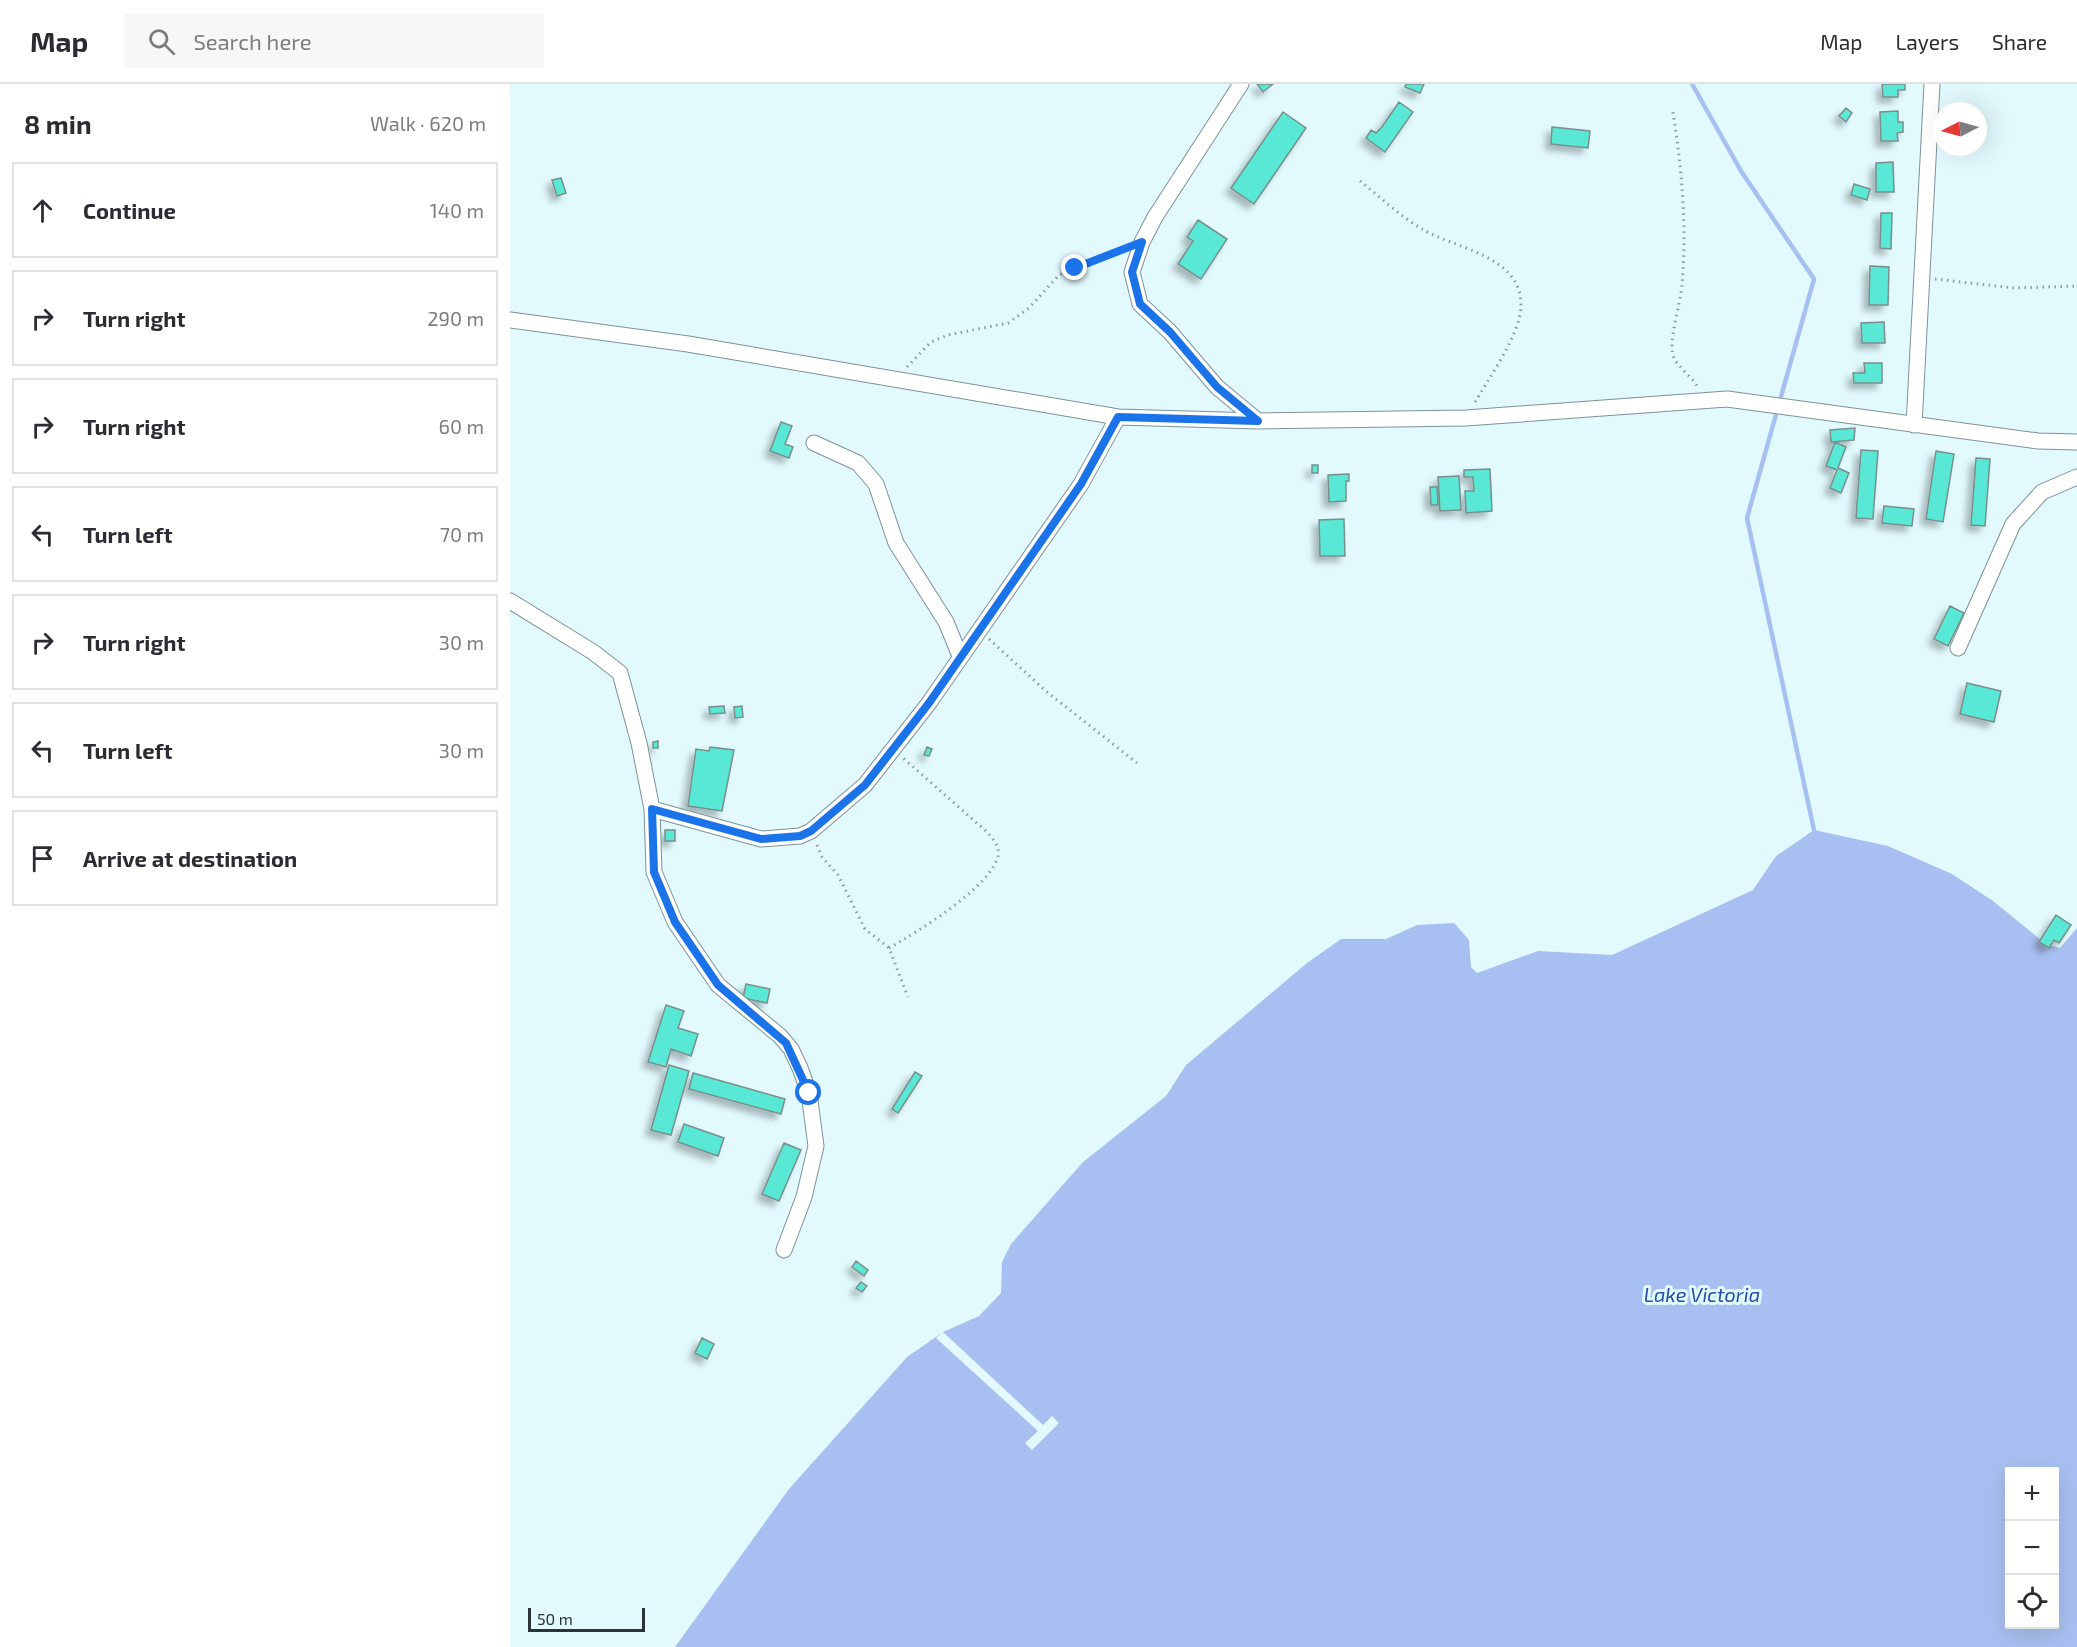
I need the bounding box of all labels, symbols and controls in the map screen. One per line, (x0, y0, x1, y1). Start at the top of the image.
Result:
search box (124, 14, 544, 68)
text: Map (30, 24, 88, 58)
icon: search (145, 25, 178, 58)
text: Search here (193, 28, 312, 54)
text: Map (1820, 29, 1862, 54)
text: Layers (1895, 29, 1959, 54)
text: Share (1992, 29, 2047, 54)
north arrow (1933, 102, 1987, 156)
text: 8 min (24, 108, 92, 139)
text: Walk · 620 m (370, 111, 486, 135)
icon: ahead (26, 194, 59, 227)
text: Continue (83, 197, 176, 223)
text: 140 m (430, 198, 484, 222)
route end (1061, 254, 1087, 280)
icon: right (26, 302, 59, 335)
text: Turn right (83, 305, 185, 331)
text: 290 m (427, 306, 484, 330)
icon: right (26, 410, 59, 443)
text: Turn right (83, 413, 185, 439)
text: 60 m (439, 414, 484, 438)
icon: left (26, 518, 59, 551)
text: Turn left (83, 521, 172, 547)
text: 70 m (440, 522, 484, 546)
icon: right (26, 626, 59, 659)
text: Turn right (83, 629, 185, 655)
text: 30 m (439, 630, 484, 654)
icon: left (26, 734, 59, 767)
text: Turn left (83, 737, 172, 763)
text: 30 m (439, 738, 484, 762)
icon: arrive (26, 842, 59, 875)
text: Arrive at destination (83, 845, 297, 871)
route start (795, 1079, 821, 1105)
water label: Lake Victoria (1644, 1282, 1760, 1306)
map controls (2005, 1467, 2059, 1629)
button: + (2005, 1467, 2059, 1521)
button: − (2005, 1521, 2059, 1575)
button: locate (2005, 1575, 2059, 1629)
scale bar (528, 1605, 645, 1632)
text: 50 m (537, 1609, 573, 1628)

